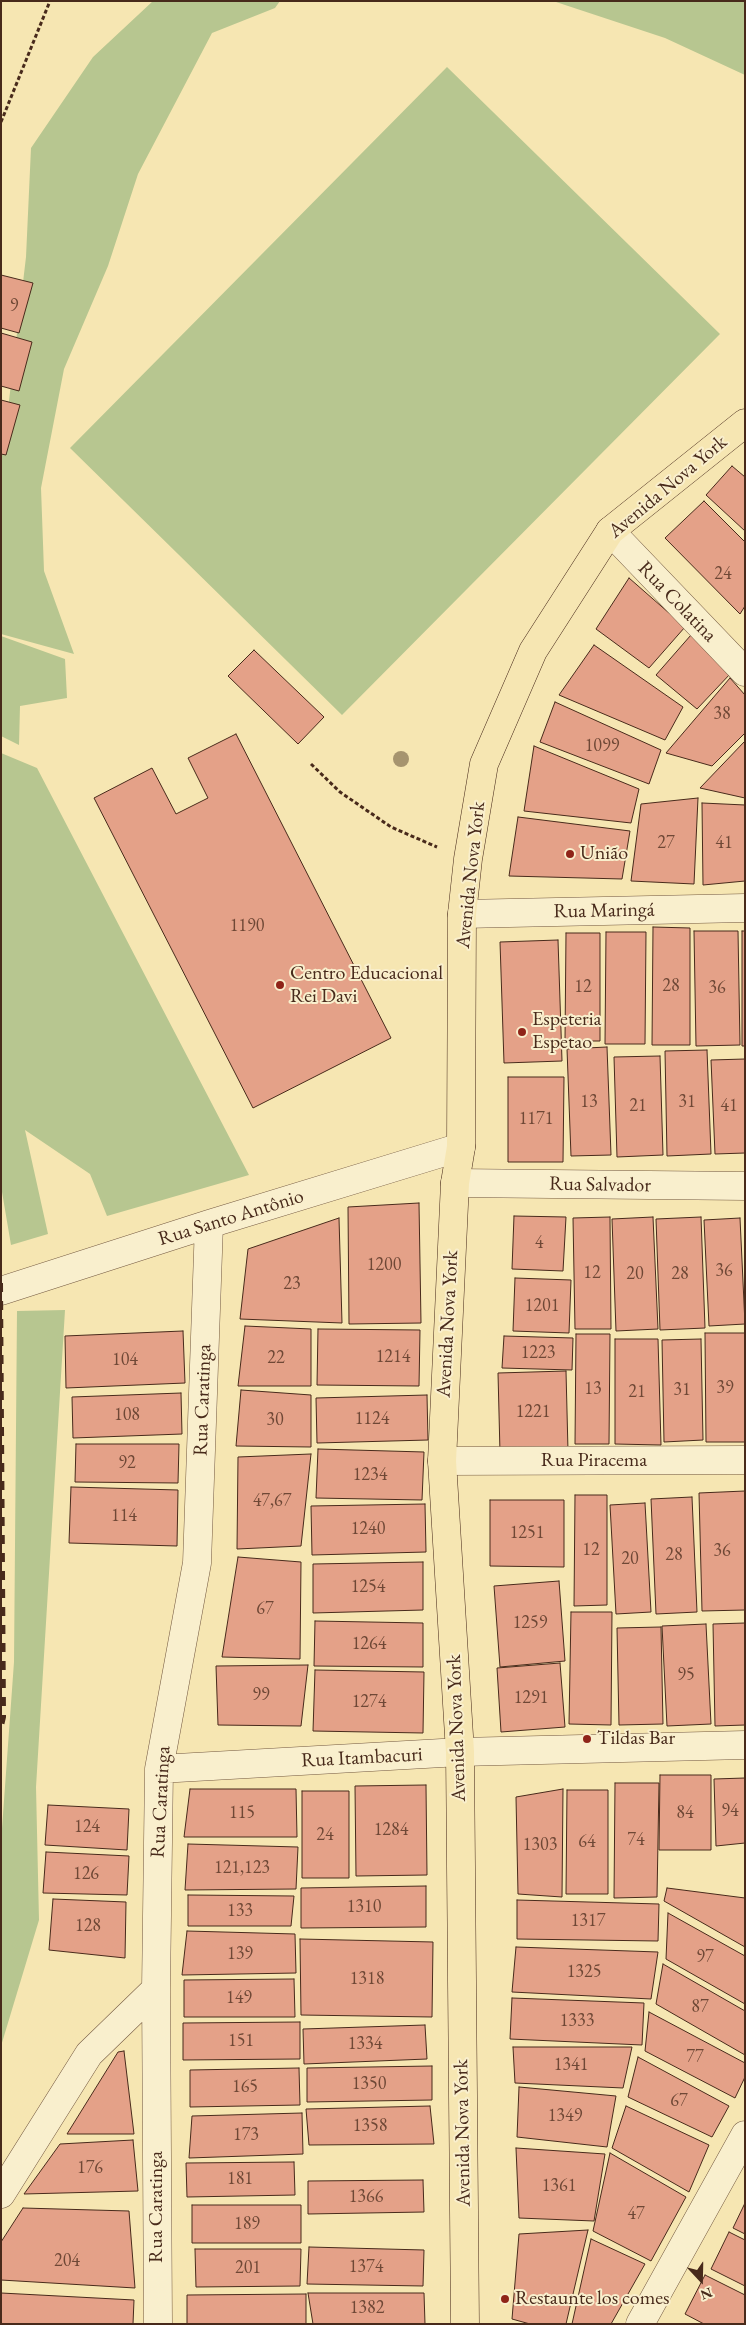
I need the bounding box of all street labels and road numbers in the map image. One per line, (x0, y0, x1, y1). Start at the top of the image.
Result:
street label: Avenida Nova York (604, 430, 732, 544)
street label: Rua Colatina (633, 557, 721, 647)
street label: Avenida Nova York (451, 800, 491, 950)
street label: Rua Maringá (553, 898, 655, 924)
street label: Rua Salvador (549, 1172, 651, 1198)
street label: Rua Santo Antônio (155, 1184, 307, 1252)
street label: Avenida Nova York (432, 1250, 464, 1398)
street label: Rua Caratinga (189, 1344, 217, 1456)
street label: Rua Piracema (541, 1449, 647, 1473)
street label: Avenida Nova York (442, 1654, 472, 1802)
street label: Rua Itambacuri (301, 1743, 423, 1773)
street label: Rua Caratinga (146, 1745, 176, 1859)
street label: Avenida Nova York (450, 2059, 476, 2207)
street label: Rua Caratinga (145, 2151, 169, 2263)

